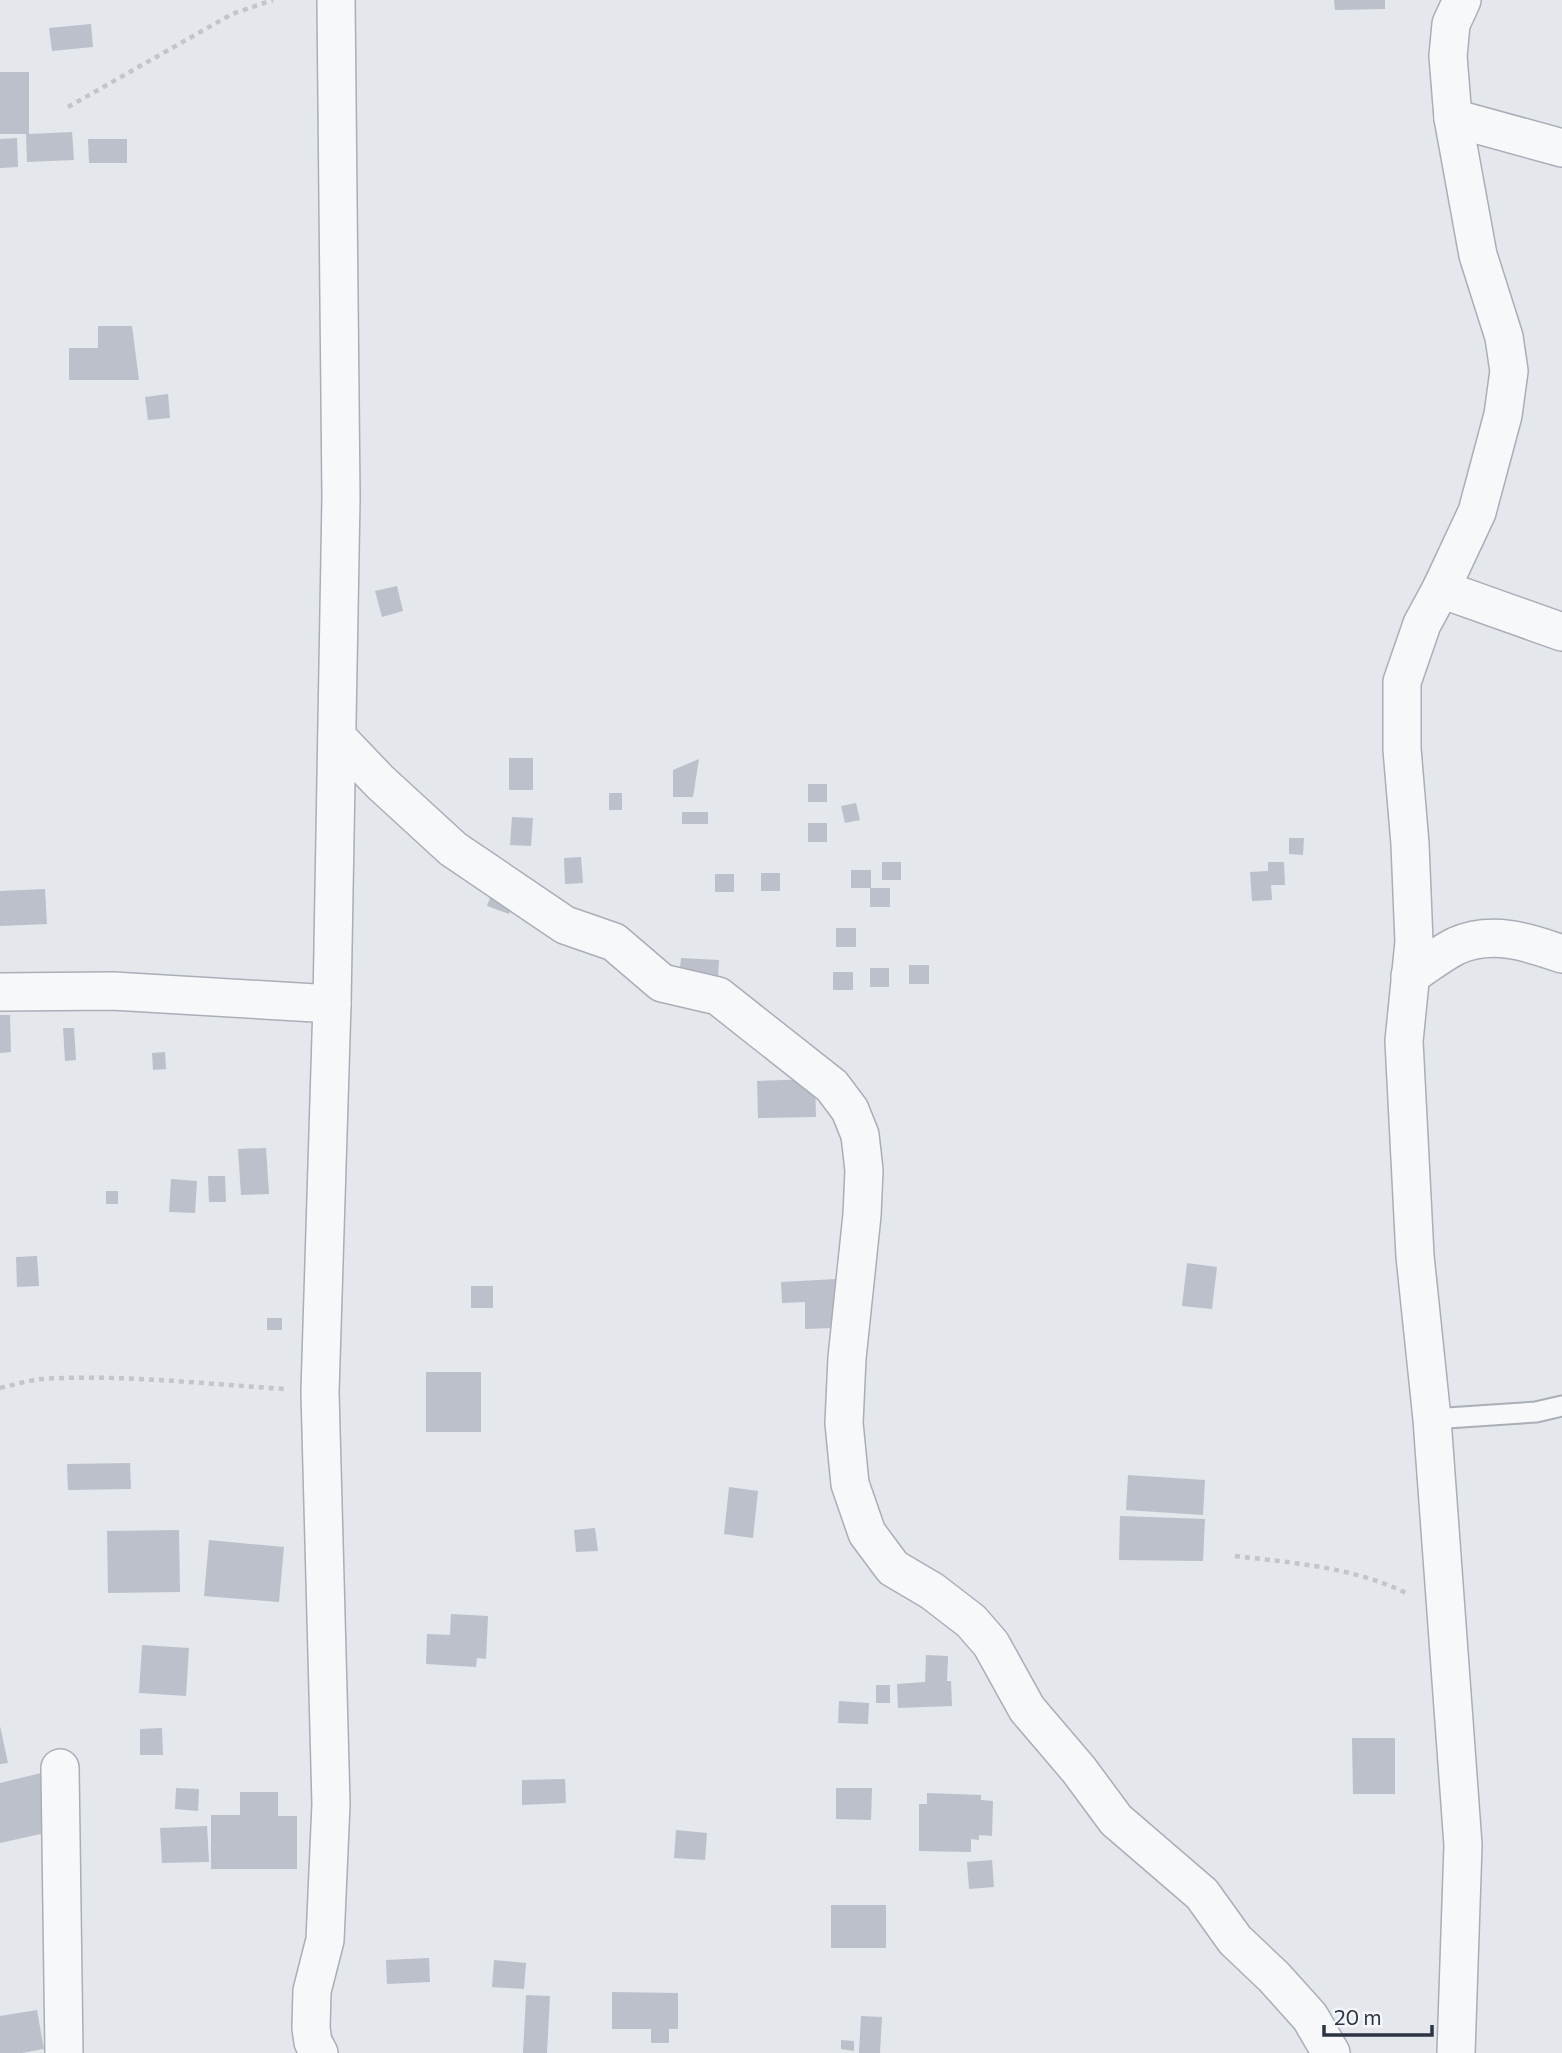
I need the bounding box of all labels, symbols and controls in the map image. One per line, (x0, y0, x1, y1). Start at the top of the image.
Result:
scale bar (1324, 1994, 1432, 2038)
text: 20 m (1334, 2004, 1382, 2029)

